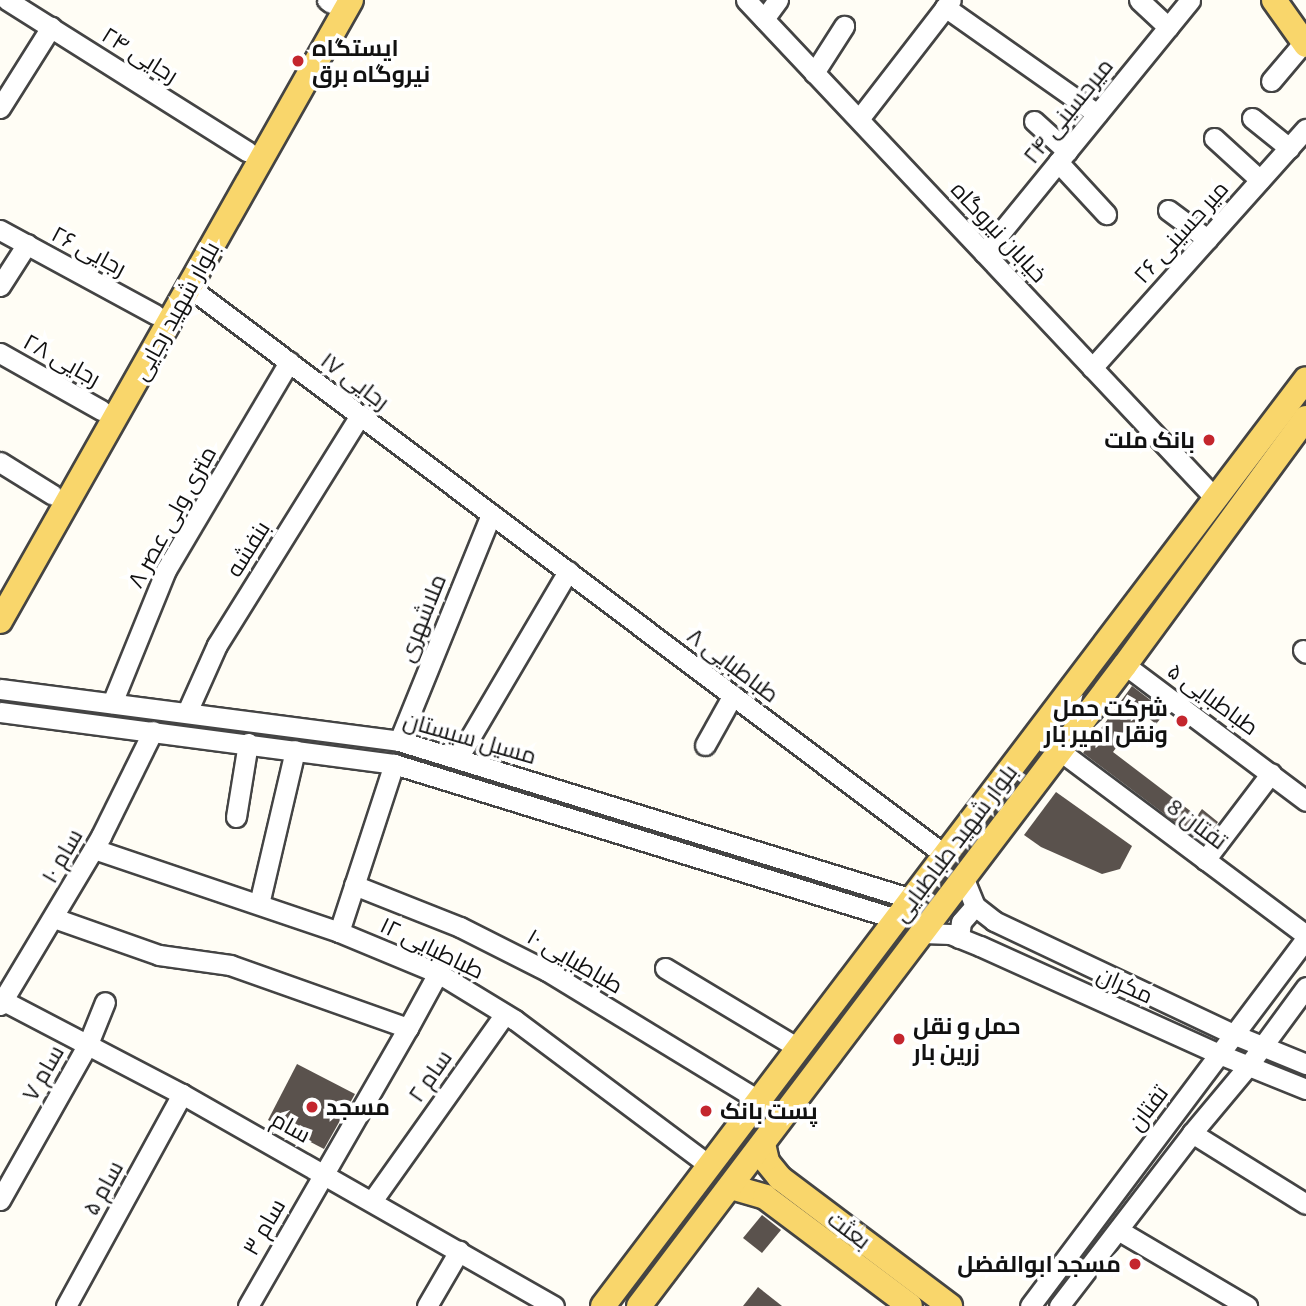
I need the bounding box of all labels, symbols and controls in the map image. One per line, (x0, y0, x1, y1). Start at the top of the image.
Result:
street label: رجایی ۲۴ (97, 21, 183, 89)
place label: ایستگاه نیروگاه برق (312, 34, 430, 88)
marker: ایستگاه نیروگاه برق (290, 53, 306, 69)
street label: میرحسینی ۲۴ (1017, 53, 1119, 169)
street label: میر حسینی ۲۶ (1128, 175, 1234, 289)
street label: خیابان نیروگاه (945, 176, 1053, 288)
street label: رجایی ۲۶ (47, 220, 131, 282)
street label: بلوار شهید رجایی (126, 237, 226, 385)
street label: رجایی ۲۸ (19, 328, 105, 392)
street label: رجایی ۱۷ (315, 346, 395, 416)
place label: بانک ملت (1104, 426, 1195, 454)
marker: بانک ملت (1201, 432, 1217, 448)
street label: ۸ متری ولی عصر (122, 441, 222, 593)
street label: بنفشه (220, 516, 276, 582)
street label: ملاشهری (392, 570, 452, 666)
street label: طباطبایی ۸ (682, 622, 784, 708)
street label: طباطبایی ۵ (1162, 657, 1264, 741)
place label: شرکت حمل ونقل امیر بار (1044, 694, 1168, 748)
street label: مسیل سیستان (400, 706, 540, 770)
marker: شرکت حمل ونقل امیر بار (1174, 713, 1190, 729)
street label: بلوار شهید طباطبایی (887, 759, 1023, 927)
street label: تفتان 8 (1162, 793, 1232, 855)
street label: سام ۱۰ (35, 824, 89, 888)
street label: طباطبایی ۱۲ (376, 911, 488, 985)
street label: طباطبایی ۱۰ (522, 923, 628, 999)
street label: مکران (1093, 961, 1157, 1009)
place label: حمل و نقل زرین بار (913, 1012, 1021, 1066)
marker: حمل و نقل زرین بار (891, 1031, 907, 1047)
street label: سام ۷ (16, 1040, 70, 1106)
street label: سام ۲ (402, 1045, 458, 1107)
street label: تفتان (1122, 1080, 1174, 1136)
place label: مسجد (326, 1093, 390, 1121)
place label: پست بانک (720, 1097, 818, 1125)
marker: مسجد (304, 1099, 320, 1115)
marker: پست بانک (698, 1103, 714, 1119)
street label: سام (267, 1105, 315, 1149)
street label: سام ۵ (77, 1156, 129, 1220)
street label: سام ۳ (237, 1194, 291, 1260)
street label: بعثت (822, 1205, 876, 1255)
place label: مسجد ابوالفضل (957, 1250, 1121, 1278)
marker: مسجد ابوالفضل (1127, 1256, 1143, 1272)

